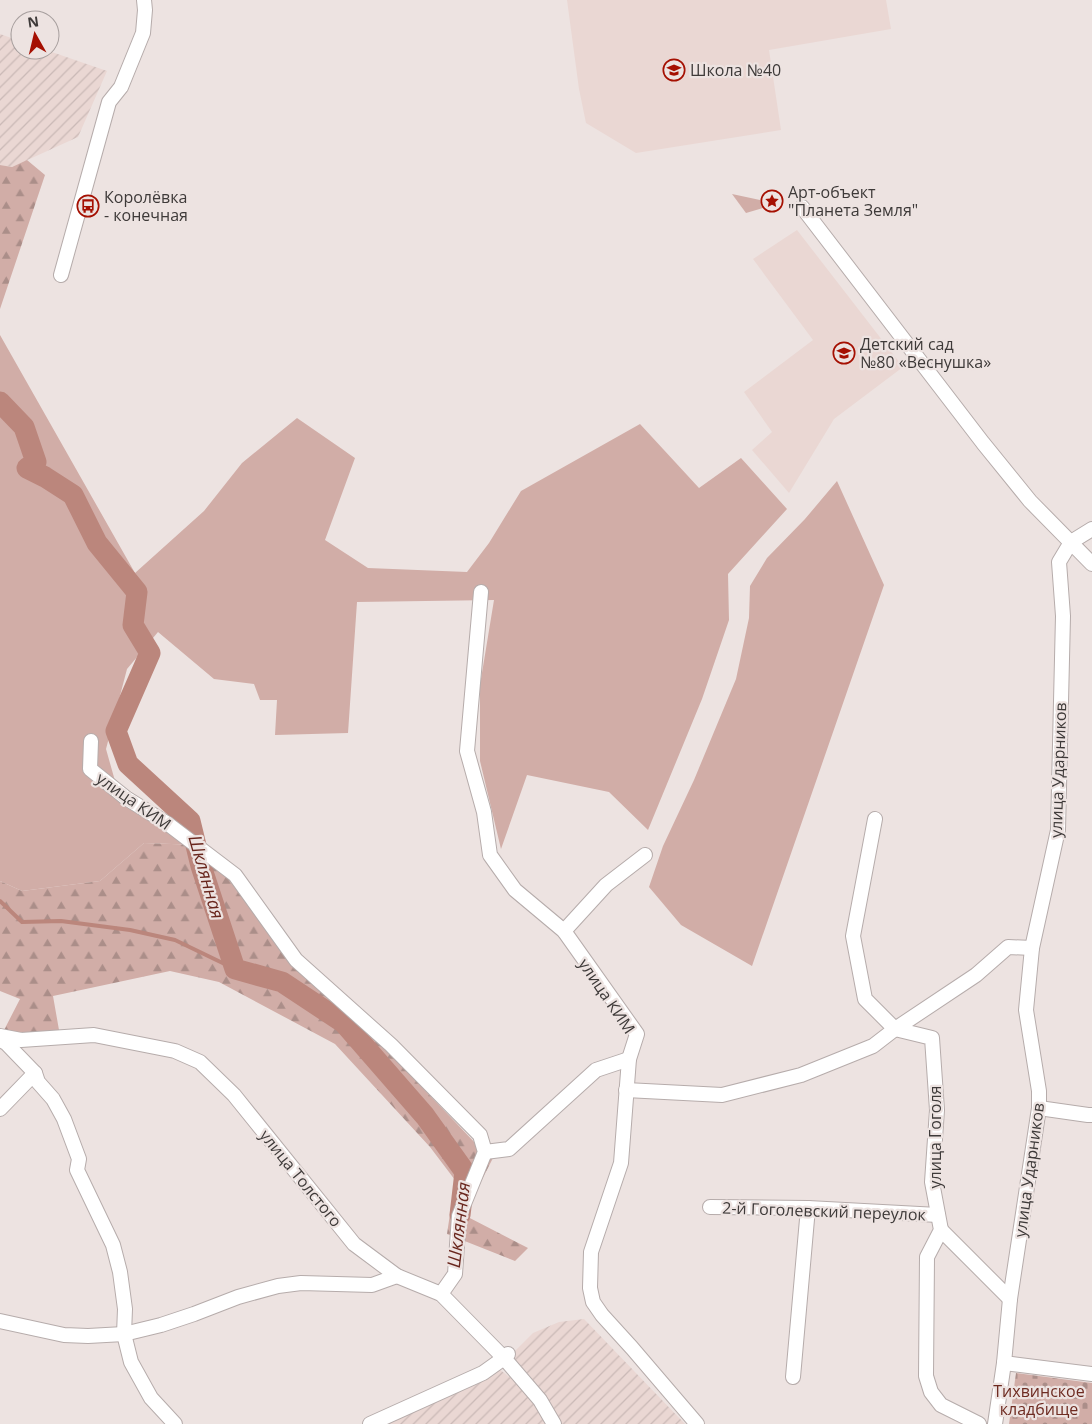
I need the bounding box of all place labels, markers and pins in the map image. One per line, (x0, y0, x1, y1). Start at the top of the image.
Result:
school or university icon: Школа №40 (662, 58, 686, 82)
place label: Школа №40 (690, 59, 781, 81)
place label: Арт-объект "Планета Земля" (788, 181, 918, 221)
place label: Королёвка - конечная (104, 186, 188, 226)
place icon: Арт-объект "Планета Земля" (760, 189, 784, 213)
bus stop icon: Королёвка - конечная (76, 194, 100, 218)
place label: Детский сад №80 «Веснушка» (860, 333, 991, 373)
school or university icon: Детский сад №80 «Веснушка» (832, 341, 856, 365)

